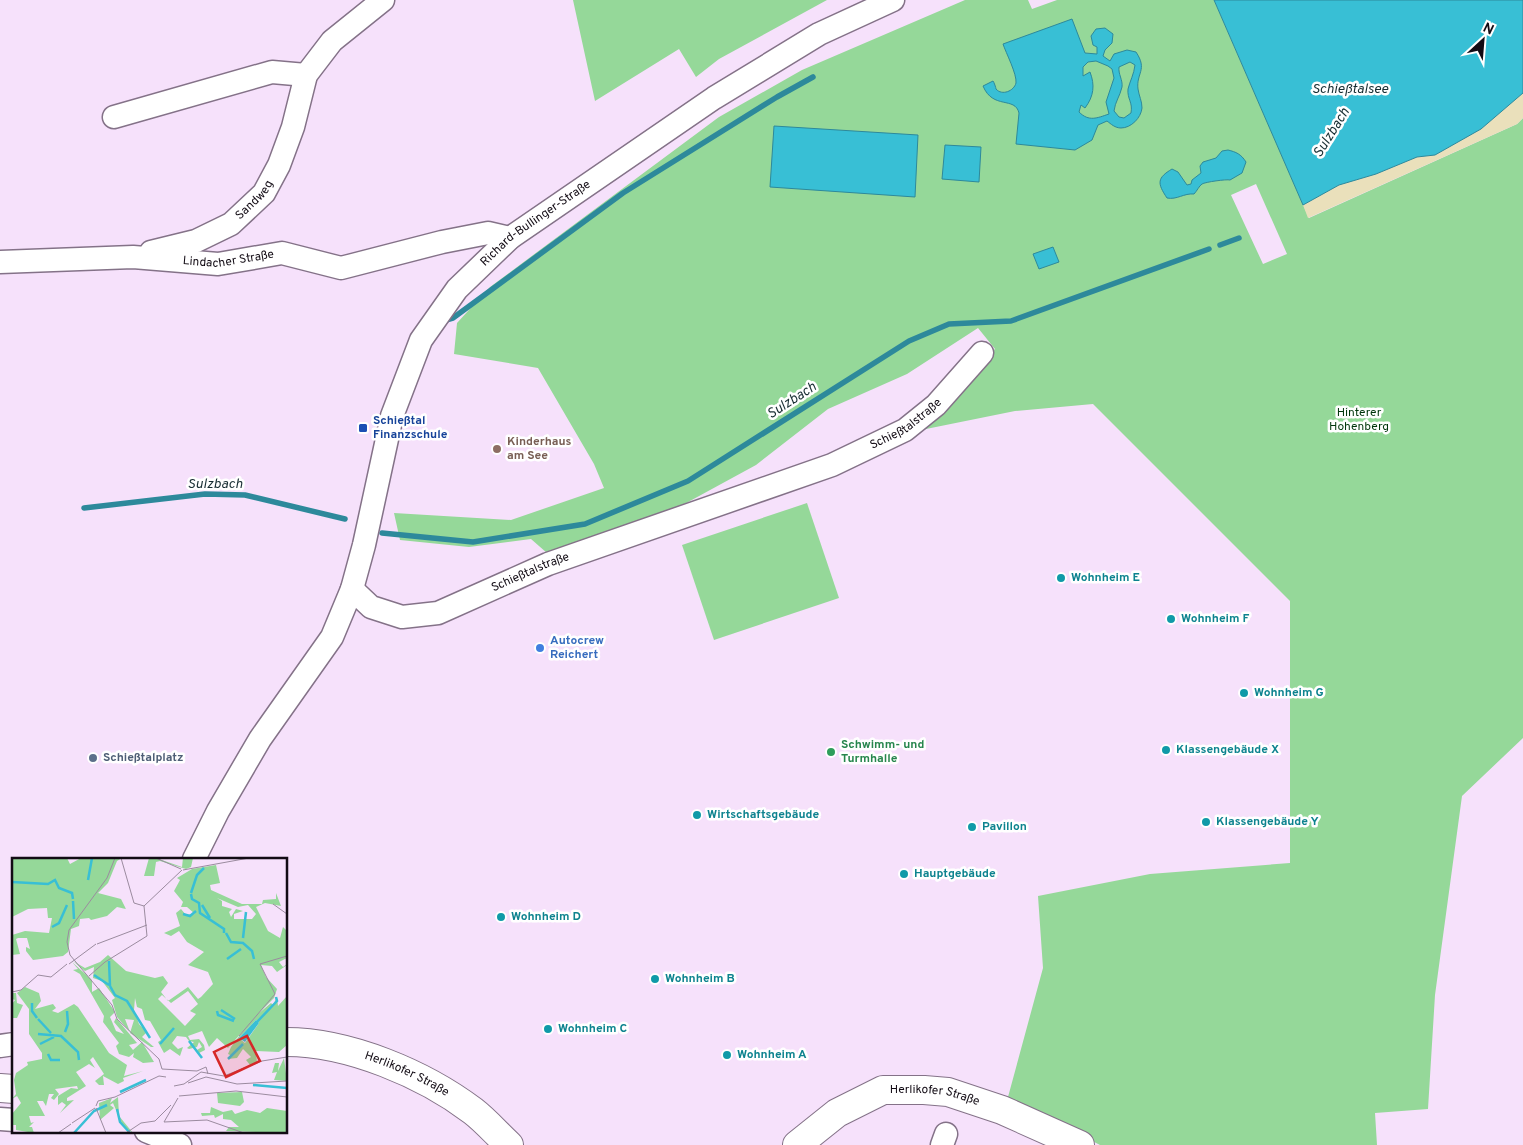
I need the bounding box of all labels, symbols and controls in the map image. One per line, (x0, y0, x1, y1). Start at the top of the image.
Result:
north arrow (1458, 15, 1508, 65)
text: N (1480, 20, 1496, 40)
water label: Schießtalsee (1312, 81, 1389, 98)
water label: Sulzbach (1310, 105, 1354, 161)
street label: Richard-Bullinger-Straße (477, 177, 594, 270)
street label: Sandweg (232, 178, 277, 224)
street label: Lindacher Straße (182, 247, 275, 272)
water label: Sulzbach (764, 379, 820, 423)
street label: Schießtalstraße (868, 395, 946, 454)
park label: Hinterer Hohenberg (1329, 405, 1389, 435)
place label: Schießtal Finanzschule (373, 413, 448, 443)
marker: Schießtal Finanzschule (357, 422, 369, 434)
place label: Kinderhaus am See (507, 434, 572, 464)
marker: Kinderhaus am See (491, 443, 503, 455)
water label: Sulzbach (187, 476, 243, 493)
street label: Schießtalstraße (489, 549, 572, 596)
place label: Wohnheim E (1071, 570, 1140, 586)
marker: Wohnheim E (1055, 572, 1067, 584)
place label: Wohnheim F (1181, 611, 1249, 627)
marker: Wohnheim F (1165, 613, 1177, 625)
place label: Autocrew Reichert (550, 633, 604, 663)
marker: Autocrew Reichert (534, 642, 546, 654)
place label: Wohnheim G (1254, 685, 1324, 701)
marker: Wohnheim G (1238, 687, 1250, 699)
place label: Schwimm- und Turmhalle (841, 737, 924, 767)
place label: Klassengebäude X (1176, 742, 1279, 758)
marker: Klassengebäude X (1160, 744, 1172, 756)
marker: Schwimm- und Turmhalle (825, 746, 837, 758)
place label: Schießtalplatz (103, 750, 183, 766)
marker: Schießtalplatz (87, 752, 99, 764)
place label: Wirtschaftsgebäude (707, 807, 819, 823)
marker: Wirtschaftsgebäude (691, 809, 703, 821)
place label: Klassengebäude Y (1216, 814, 1319, 830)
marker: Klassengebäude Y (1200, 816, 1212, 828)
place label: Pavillon (982, 819, 1027, 835)
marker: Pavillon (966, 821, 978, 833)
inset map (12, 858, 288, 1132)
place label: Hauptgebäude (914, 866, 996, 882)
marker: Hauptgebäude (898, 868, 910, 880)
place label: Wohnheim D (511, 909, 581, 925)
marker: Wohnheim D (495, 911, 507, 923)
place label: Wohnheim B (665, 971, 735, 987)
marker: Wohnheim B (649, 973, 661, 985)
place label: Wohnheim C (558, 1021, 627, 1037)
marker: Wohnheim C (542, 1023, 554, 1035)
place label: Wohnheim A (737, 1047, 807, 1063)
street label: Herlikofer Straße (362, 1048, 452, 1101)
marker: Wohnheim A (721, 1049, 733, 1061)
street label: Herlikofer Straße (890, 1082, 982, 1110)

